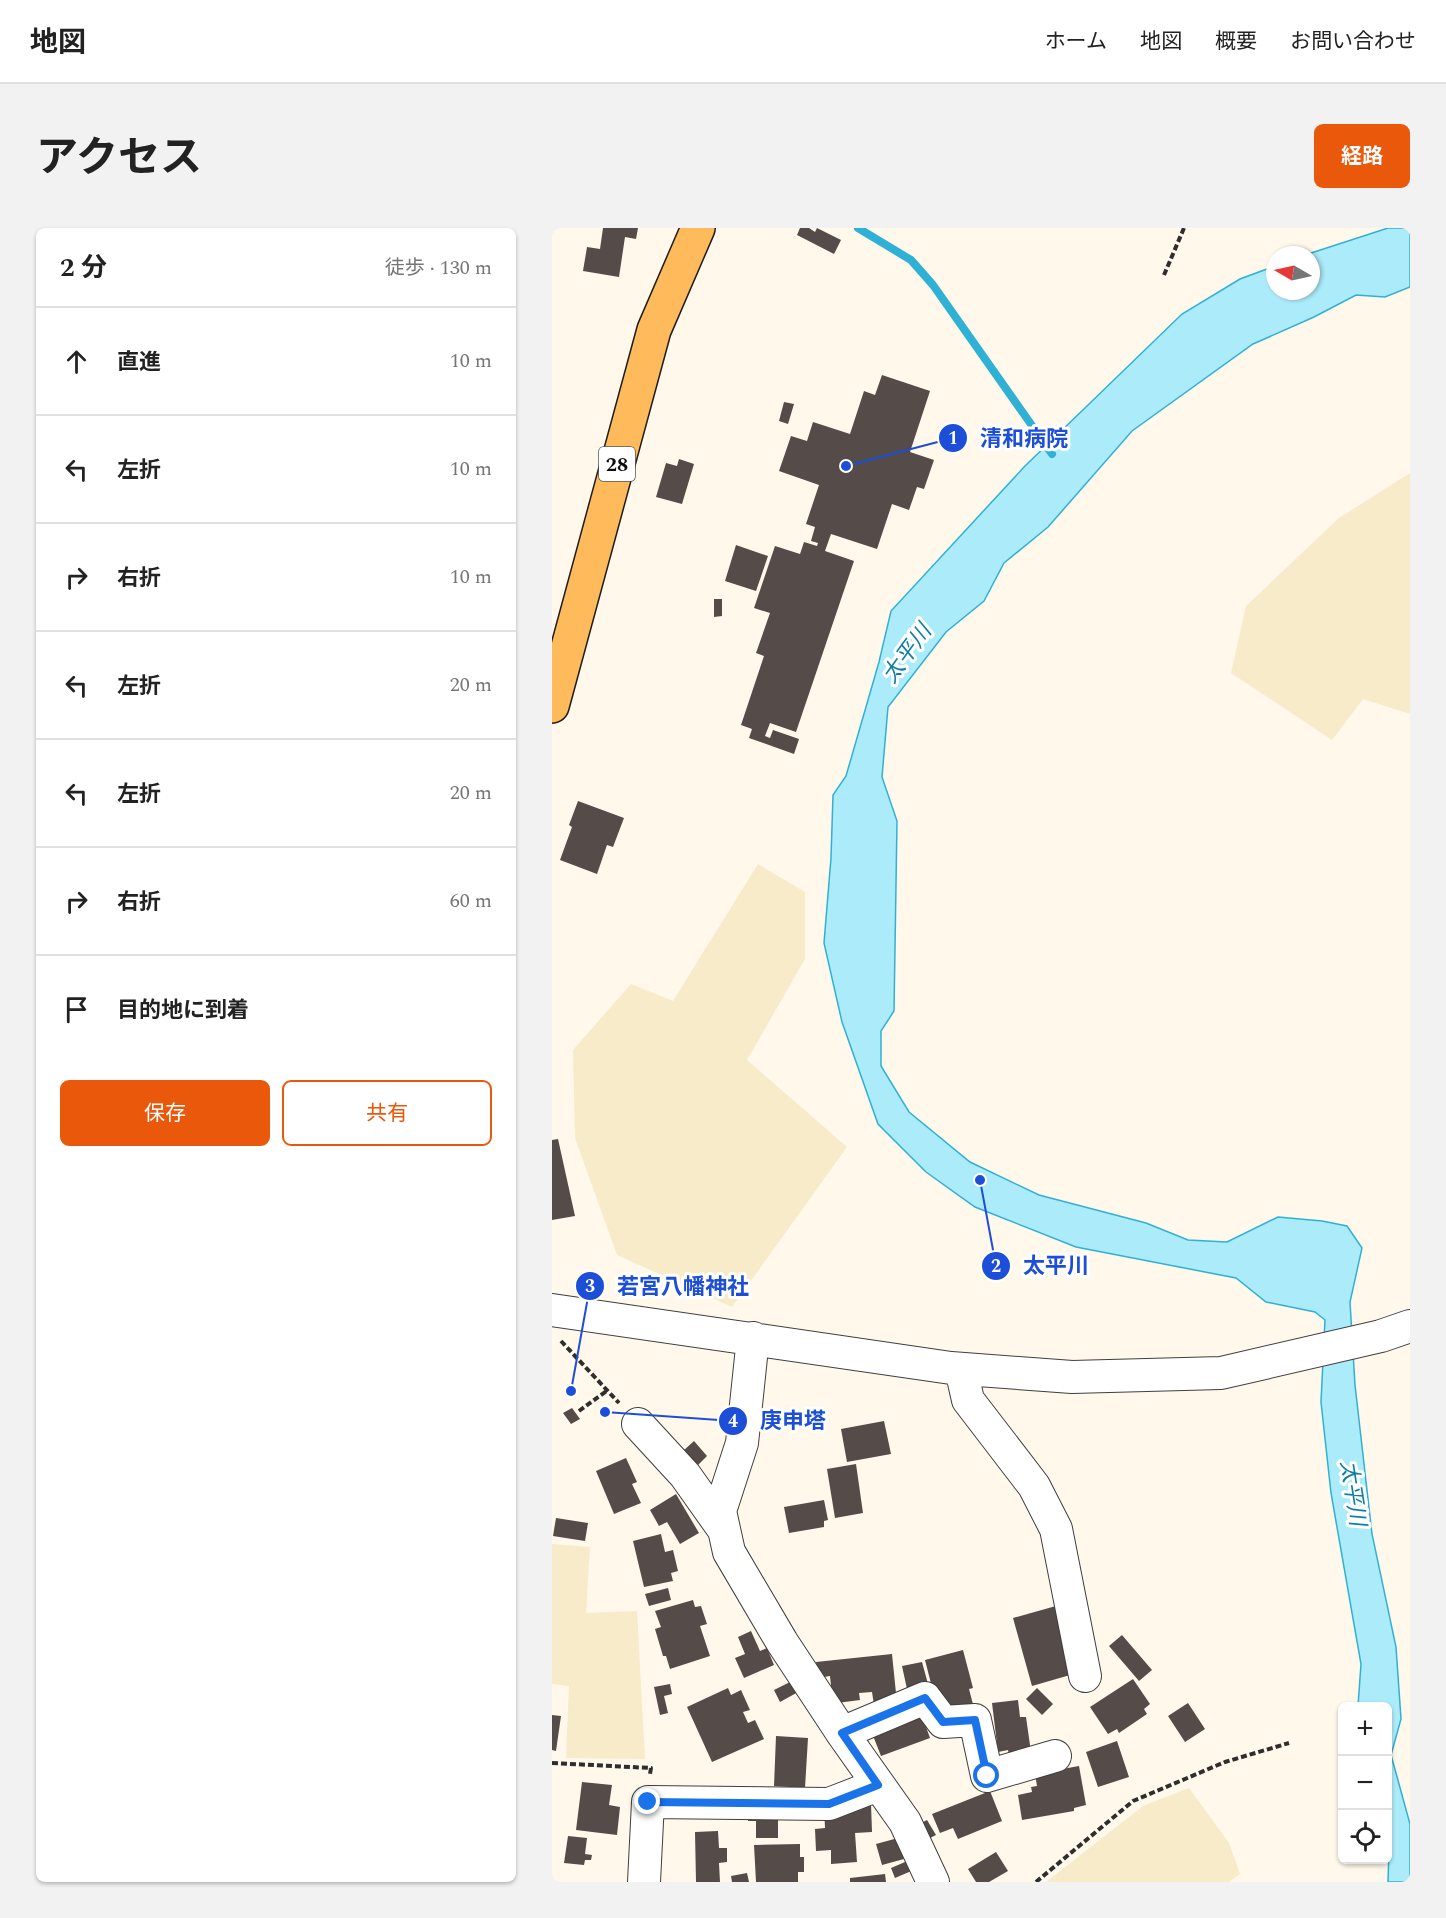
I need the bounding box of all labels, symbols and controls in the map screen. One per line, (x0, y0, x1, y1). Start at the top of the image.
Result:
text: 地図 (30, 21, 86, 64)
text: ホーム (1045, 26, 1107, 58)
text: 地図 (1140, 26, 1182, 58)
text: 概要 (1215, 26, 1257, 58)
text: お問い合わせ (1290, 26, 1416, 58)
button: 経路 (1314, 124, 1410, 188)
text: アクセス (36, 127, 202, 190)
north arrow (1266, 246, 1320, 300)
text: 2 分 (60, 248, 107, 288)
text: 徒歩 · 130 m (385, 253, 492, 283)
icon: ahead (60, 345, 93, 378)
text: 直進 (117, 346, 161, 379)
text: 10 m (450, 346, 492, 376)
callout: 清和病院 (938, 418, 1080, 458)
text: 清和病院 (980, 423, 1068, 456)
text: 1 (948, 425, 958, 452)
road number: 28 (599, 447, 635, 481)
icon: left (60, 453, 93, 486)
text: 左折 (117, 454, 161, 487)
text: 10 m (450, 454, 492, 484)
icon: right (60, 561, 93, 594)
text: 右折 (117, 562, 161, 595)
text: 10 m (450, 562, 492, 592)
water label: 太平川 (874, 616, 941, 690)
icon: left (60, 669, 93, 702)
text: 左折 (117, 670, 161, 703)
text: 20 m (450, 670, 492, 700)
icon: left (60, 777, 93, 810)
text: 左折 (117, 778, 161, 811)
text: 20 m (450, 778, 492, 808)
icon: right (60, 885, 93, 918)
text: 右折 (117, 886, 161, 919)
text: 60 m (450, 886, 492, 916)
icon: arrive (60, 993, 93, 1026)
text: 目的地に到着 (117, 994, 249, 1027)
button: 保存 (60, 1080, 270, 1146)
button: 共有 (282, 1080, 492, 1146)
callout: 太平川 (981, 1246, 1101, 1286)
text: 太平川 (1023, 1250, 1089, 1283)
text: 2 (991, 1253, 1001, 1280)
callout: 若宮八幡神社 (575, 1266, 761, 1306)
text: 若宮八幡神社 (617, 1271, 749, 1304)
text: 3 (585, 1273, 595, 1300)
callout: 庚申塔 (718, 1401, 838, 1441)
text: 庚申塔 (760, 1405, 826, 1438)
text: 4 (728, 1408, 738, 1435)
water label: 太平川 (1331, 1458, 1374, 1530)
map controls (1338, 1702, 1392, 1864)
button: + (1338, 1702, 1392, 1756)
button: − (1338, 1756, 1392, 1810)
route start (973, 1762, 999, 1788)
route end (634, 1788, 660, 1814)
button: locate (1338, 1810, 1392, 1864)

